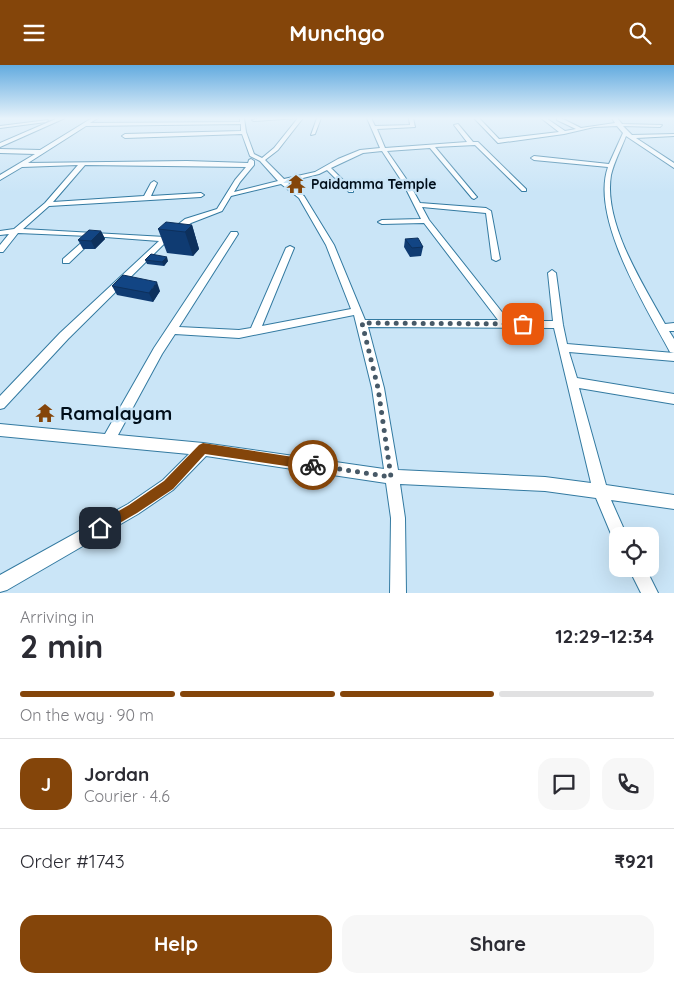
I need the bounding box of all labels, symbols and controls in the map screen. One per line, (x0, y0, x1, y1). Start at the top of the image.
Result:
icon: menu (20, 19, 48, 47)
text: Munchgo (289, 19, 385, 47)
icon: search (626, 19, 654, 47)
temple icon: Paidamma Temple (285, 173, 307, 195)
place label: Paidamma Temple (311, 175, 437, 193)
pin (502, 303, 544, 345)
icon: bag (509, 310, 537, 338)
place label: Ramalayam (60, 401, 172, 425)
temple icon: Ramalayam (34, 402, 56, 424)
courier (288, 440, 338, 490)
icon: bike (299, 451, 327, 479)
pin (79, 507, 121, 549)
icon: home (86, 514, 114, 542)
map controls (609, 527, 659, 577)
button: locate (609, 527, 659, 577)
text: Arriving in (20, 607, 94, 627)
text: 12:29–12:34 (555, 624, 654, 648)
text: 2 min (20, 626, 103, 666)
text: On the way · 90 m (20, 705, 154, 725)
button: chat (538, 758, 590, 810)
button: phone (602, 758, 654, 810)
text: Jordan (84, 762, 149, 786)
text: J (41, 772, 51, 796)
text: Courier · 4.6 (84, 786, 170, 806)
text: Order #1743 (20, 849, 125, 873)
text: ₹921 (614, 849, 654, 873)
button: Help (20, 915, 332, 973)
button: Share (342, 915, 654, 973)

